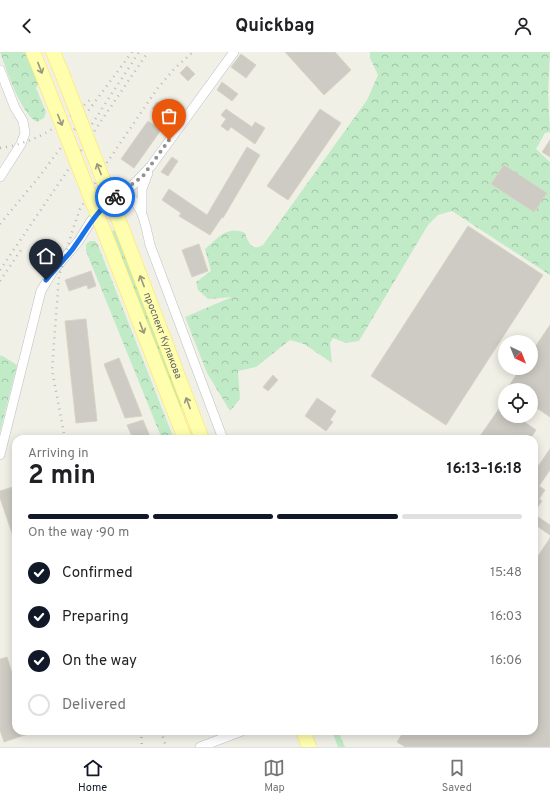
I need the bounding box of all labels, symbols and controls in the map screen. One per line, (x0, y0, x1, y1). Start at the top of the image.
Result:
icon: back (16, 15, 38, 37)
text: Quickbag (235, 15, 315, 38)
icon: person (512, 15, 534, 37)
one-way arrow (36, 61, 44, 73)
pin (152, 99, 186, 140)
icon: bag (158, 105, 180, 127)
one-way arrow (57, 114, 64, 126)
one-way arrow (95, 163, 103, 175)
courier (95, 177, 135, 217)
icon: bike (104, 186, 126, 208)
pin (29, 239, 63, 280)
icon: home (35, 245, 57, 267)
one-way arrow (138, 275, 146, 287)
street label: проспект Кулакова (140, 291, 185, 381)
one-way arrow (138, 321, 146, 333)
north arrow (498, 335, 538, 375)
map controls (498, 335, 538, 423)
button: locate (498, 383, 538, 423)
one-way arrow (184, 397, 192, 409)
text: Arriving in (28, 446, 89, 462)
text: 2 min (28, 460, 96, 493)
text: 16:13–16:18 (446, 460, 522, 479)
text: On the way · 90 m (28, 525, 129, 541)
icon: check (28, 562, 50, 584)
text: Confirmed (62, 564, 133, 583)
text: 15:48 (490, 565, 522, 581)
icon: check (28, 606, 50, 628)
text: Preparing (62, 608, 129, 627)
text: 16:03 (490, 609, 522, 625)
icon: check (28, 650, 50, 672)
text: On the way (62, 652, 137, 671)
text: 16:06 (490, 653, 522, 669)
text: Delivered (62, 696, 126, 715)
tab: Home (78, 757, 107, 795)
tab: Map (263, 757, 285, 795)
tab: Saved (442, 757, 472, 795)

